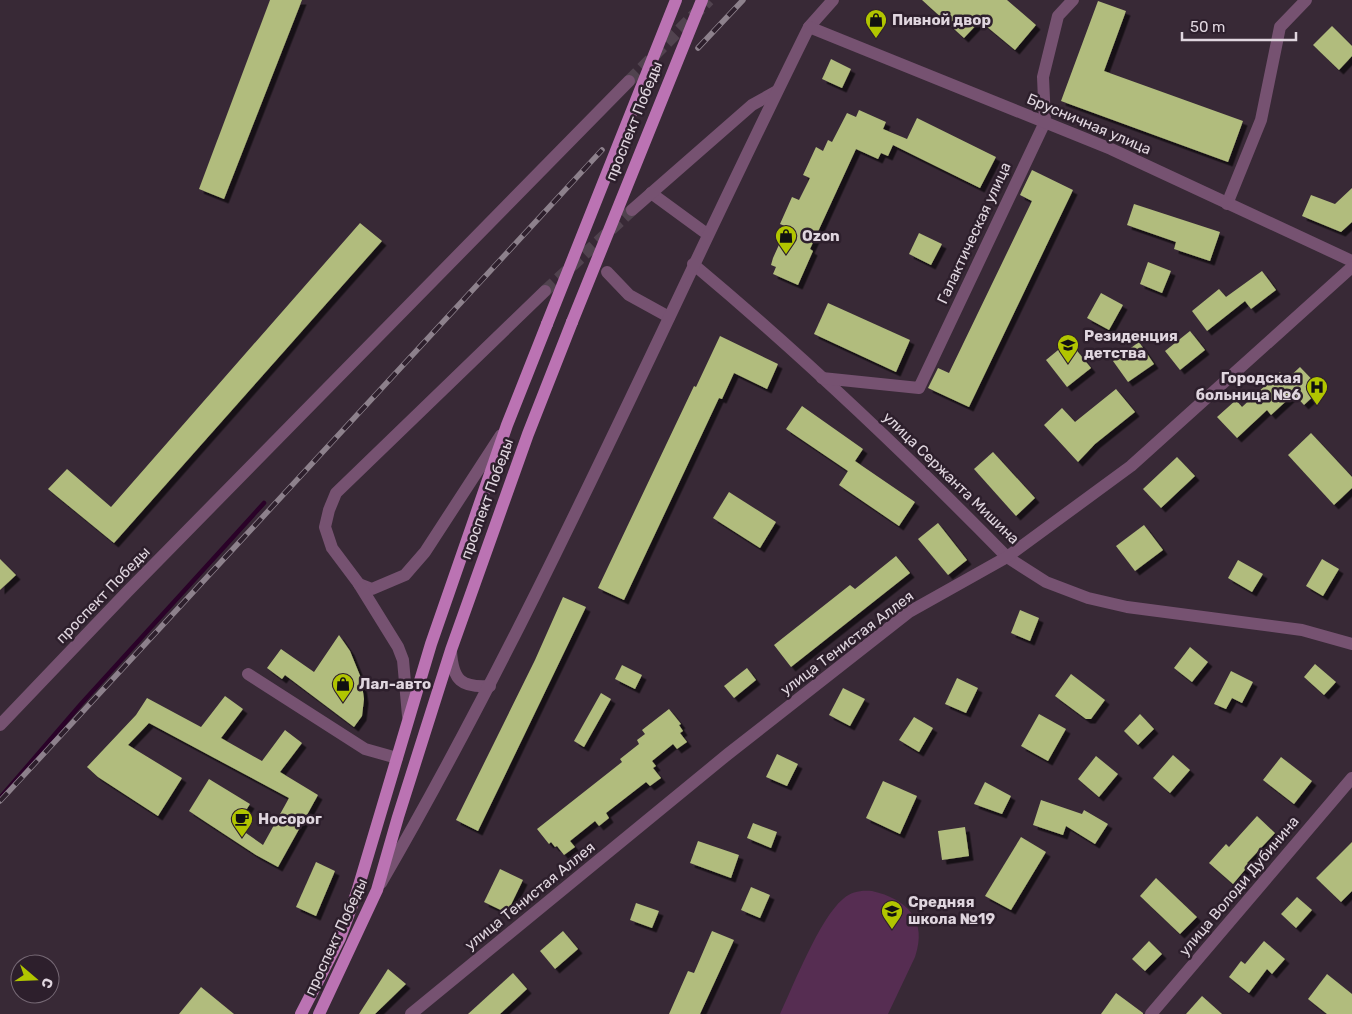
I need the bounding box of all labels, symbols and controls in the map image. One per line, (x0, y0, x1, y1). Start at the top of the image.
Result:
shop icon: Пивной двор (864, 8, 888, 39)
scale bar (1182, 10, 1296, 42)
place label: Пивной двор (892, 11, 991, 29)
text: 50 m (1190, 18, 1225, 36)
street label: проспект Победы (602, 59, 666, 183)
street label: Брусничная улица (1024, 90, 1154, 158)
street label: Галактическая улица (933, 159, 1015, 307)
shop icon: Ozon (774, 224, 798, 255)
place label: Ozon (802, 227, 840, 245)
place label: Резиденция детства (1084, 327, 1178, 362)
school or university icon: Резиденция детства (1056, 333, 1080, 364)
place label: Городская больница №6 (1196, 369, 1301, 404)
hospital icon: Городская больница №6 (1305, 375, 1329, 406)
street label: улица Сержанта Мишина (879, 408, 1023, 548)
street label: проспект Победы (457, 436, 517, 562)
street label: проспект Победы (52, 543, 154, 647)
street label: улица Тенистая Аллея (777, 587, 917, 699)
shop icon: Лал-авто (331, 672, 355, 703)
place label: Лал-авто (359, 675, 431, 693)
cafe icon: Носорог (230, 807, 254, 838)
place label: Носорог (258, 810, 322, 828)
street label: улица Володи Дубинина (1175, 812, 1303, 960)
street label: улица Тенистая Аллея (461, 838, 599, 954)
street label: проспект Победы (301, 875, 371, 999)
place label: Средняя школа №19 (908, 893, 995, 928)
school or university icon: Средняя школа №19 (880, 899, 904, 930)
north arrow (10, 954, 60, 1004)
text: С (37, 976, 56, 991)

